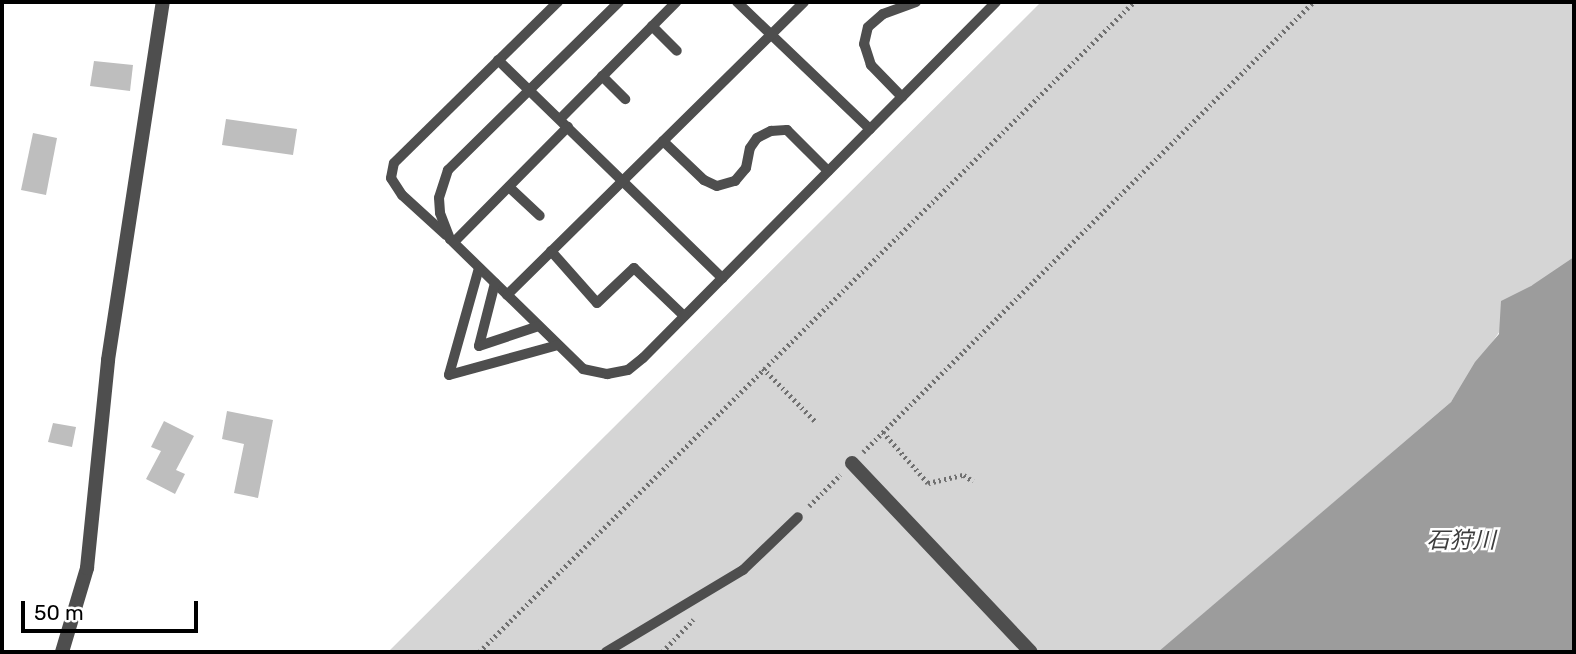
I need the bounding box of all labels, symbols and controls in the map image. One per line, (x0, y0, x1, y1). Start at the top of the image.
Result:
water label: 石狩川 (1427, 526, 1495, 554)
scale bar (24, 588, 201, 632)
text: 50 m (34, 600, 84, 625)

